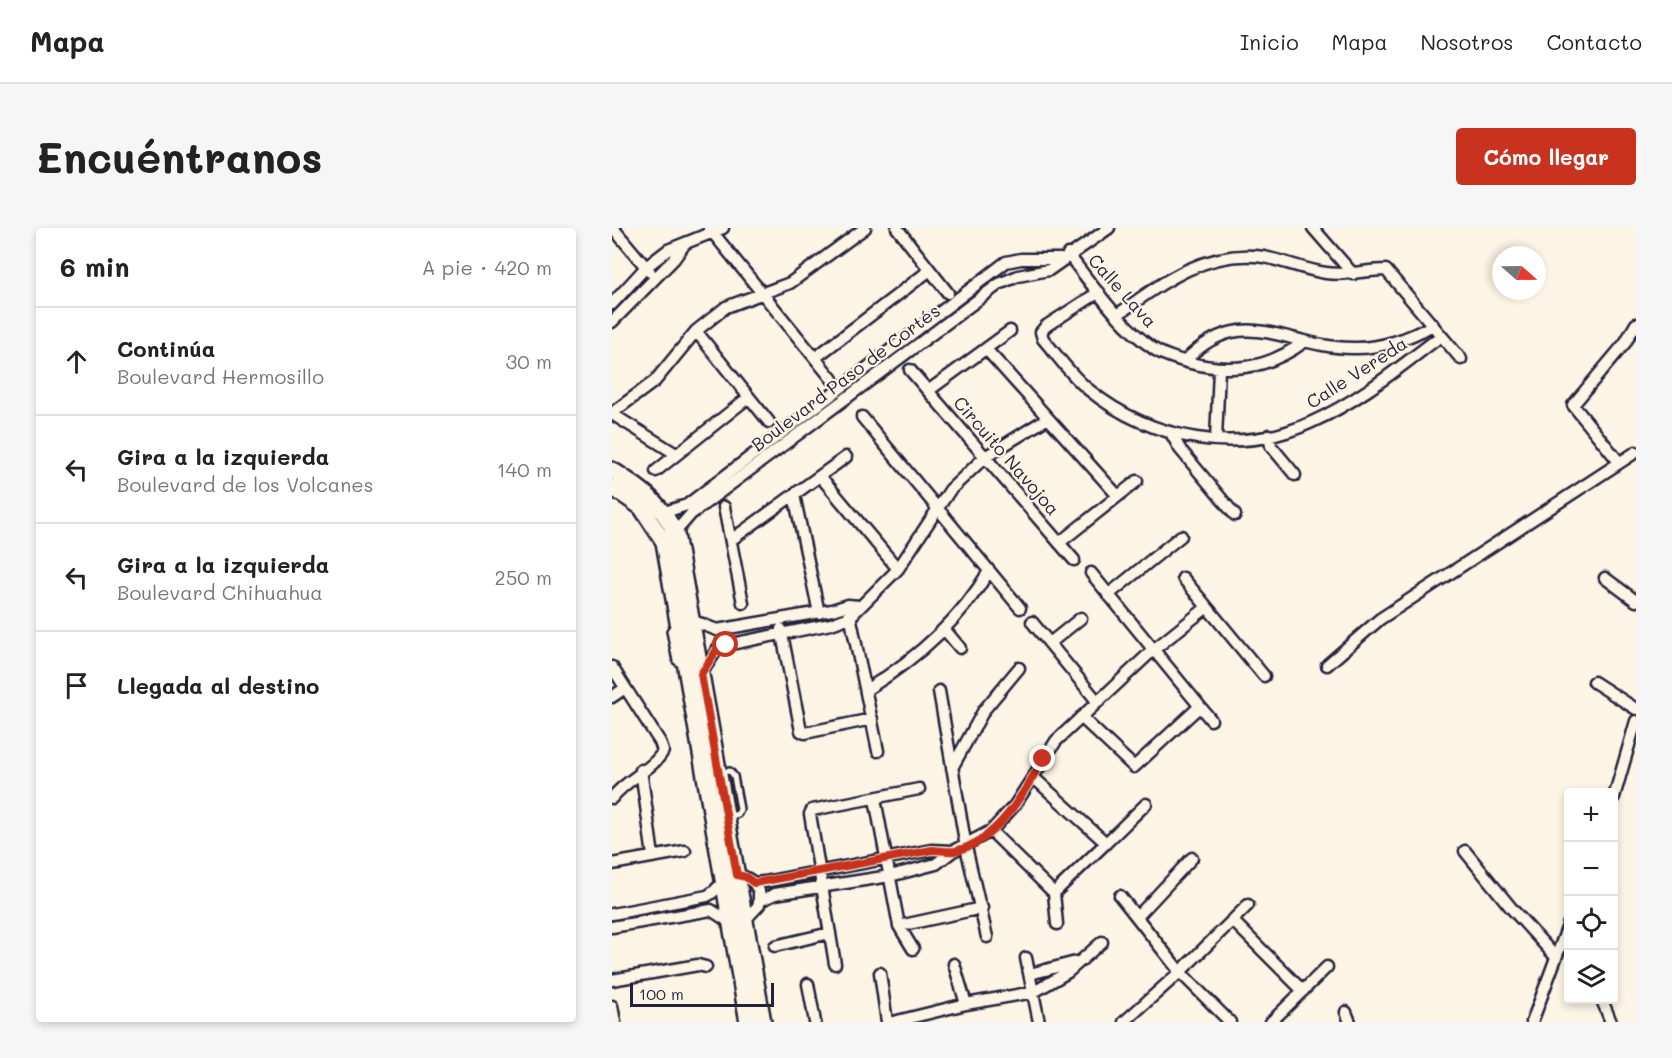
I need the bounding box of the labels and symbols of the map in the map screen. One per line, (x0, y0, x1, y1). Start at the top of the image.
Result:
north arrow (1492, 246, 1546, 300)
street label: Calle Lava (1083, 248, 1162, 332)
street label: Boulevard Paso de Cortés (746, 298, 945, 456)
street label: Calle Vereda (1301, 331, 1411, 414)
street label: Circuito Navojoa (948, 391, 1065, 520)
route start (712, 631, 738, 657)
route end (1029, 745, 1055, 771)
scale bar (630, 980, 774, 1008)

